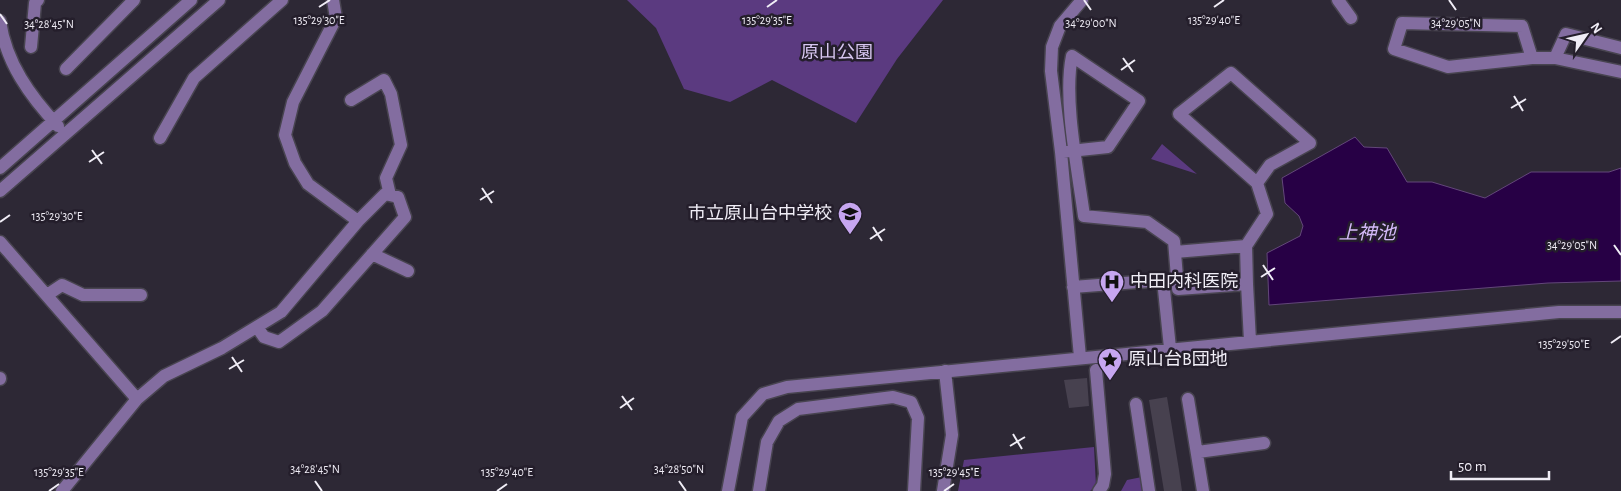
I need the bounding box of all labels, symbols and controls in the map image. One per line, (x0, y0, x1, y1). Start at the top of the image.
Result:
north arrow (1561, 10, 1611, 60)
text: 135°29'30"E (293, 14, 345, 26)
text: 135°29'35"E (742, 14, 792, 26)
text: 135°29'40"E (1188, 14, 1240, 26)
text: 34°29'00"N (1065, 17, 1117, 29)
text: 34°29'05"N (1431, 17, 1481, 29)
text: 34°28'45"N (24, 18, 74, 30)
text: N (1587, 20, 1604, 36)
park label: 原山公園 (801, 43, 873, 62)
school or university icon: 市立原山台中学校 (837, 201, 863, 235)
place label: 市立原山台中学校 (688, 203, 832, 223)
text: 135°29'30"E (31, 210, 83, 222)
water label: 上神池 (1338, 223, 1397, 243)
text: 34°29'05"N (1547, 239, 1597, 251)
hospital icon: 中田内科医院 (1099, 269, 1125, 303)
place label: 中田内科医院 (1130, 272, 1238, 291)
text: 135°29'50"E (1538, 338, 1590, 350)
place icon: 原山台B団地 (1097, 347, 1123, 381)
place label: 原山台B団地 (1128, 349, 1228, 369)
scale bar (1451, 448, 1548, 480)
text: 50 m (1458, 459, 1487, 474)
text: 34°28'45"N (290, 463, 340, 475)
text: 34°28'50"N (654, 463, 704, 475)
text: 135°29'35"E (34, 466, 84, 478)
text: 135°29'40"E (481, 466, 533, 478)
text: 135°29'45"E (929, 466, 980, 478)

